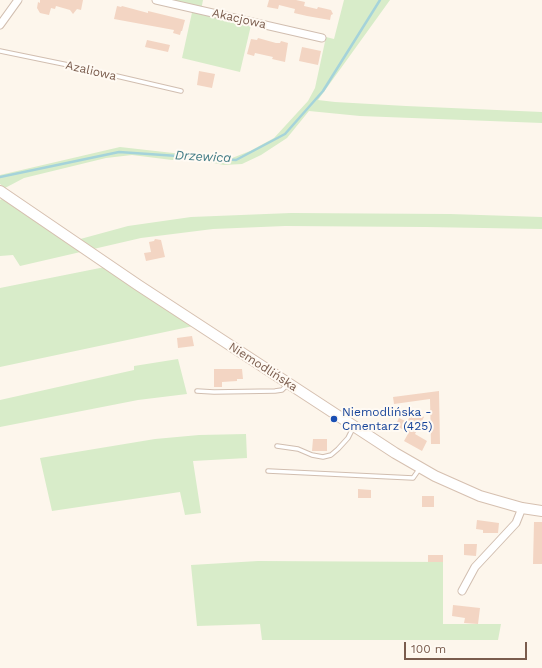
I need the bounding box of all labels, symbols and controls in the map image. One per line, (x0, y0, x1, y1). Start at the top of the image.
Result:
street label: Akacjowa (211, 6, 267, 32)
street label: Azaliowa (64, 58, 118, 84)
water label: Drzewica (174, 148, 232, 166)
street label: Niemodlińska (226, 339, 300, 395)
place label: Niemodlińska - Cmentarz (425) (342, 405, 432, 433)
marker: Niemodlińska - Cmentarz (425) (329, 414, 339, 424)
scale bar (406, 634, 529, 660)
text: 100 m (411, 642, 446, 656)

